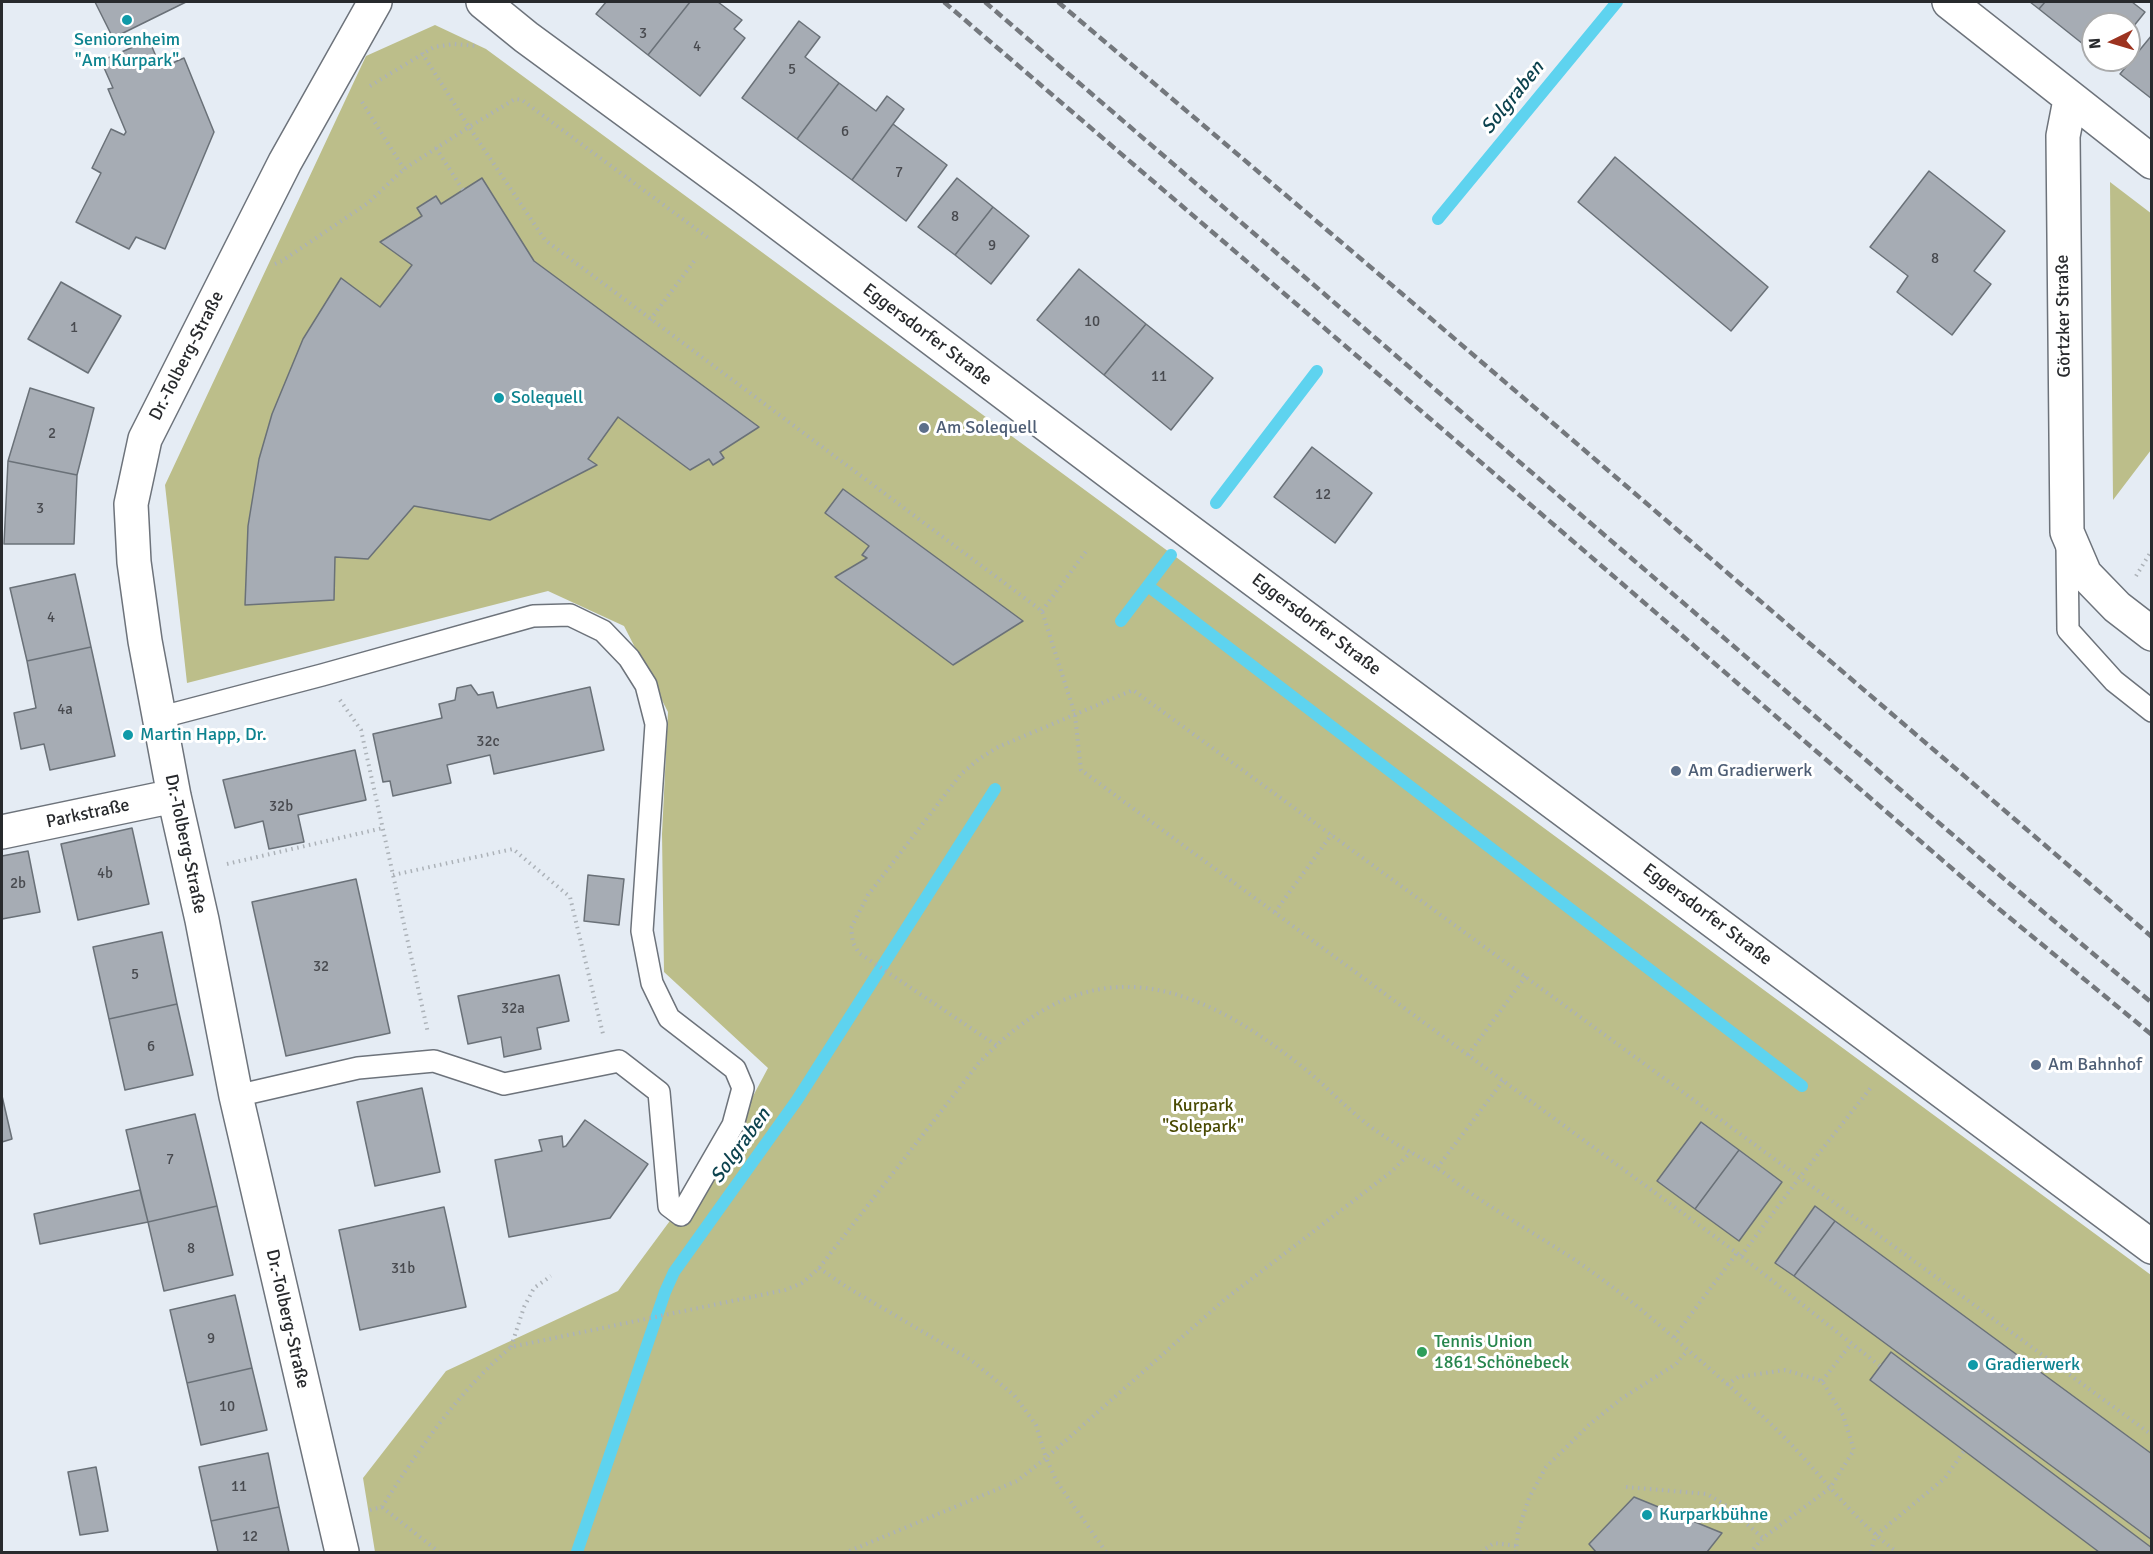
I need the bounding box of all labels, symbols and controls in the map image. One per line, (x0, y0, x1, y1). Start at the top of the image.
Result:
north arrow (2081, 12, 2141, 72)
marker: Seniorenheim "Am Kurpark" (120, 13, 134, 27)
house number: 3 (639, 25, 647, 43)
place label: Seniorenheim "Am Kurpark" (74, 29, 180, 72)
text: N (2085, 37, 2106, 50)
house number: 4 (693, 38, 701, 56)
water label: Solgraben (1476, 57, 1550, 139)
house number: 5 (788, 61, 796, 79)
house number: 6 (841, 123, 849, 141)
house number: 7 (895, 164, 903, 182)
house number: 8 (951, 208, 959, 226)
house number: 9 (988, 237, 996, 255)
house number: 8 (1931, 250, 1939, 268)
street label: Görtzker Straße (2052, 254, 2076, 378)
street label: Eggersdorfer Straße (858, 279, 996, 391)
street label: Dr.-Tolberg-Straße (145, 288, 229, 424)
house number: 10 (1084, 313, 1100, 331)
house number: 1 (70, 319, 78, 337)
house number: 11 (1151, 368, 1167, 386)
place label: Solequell (511, 387, 583, 409)
marker: Solequell (492, 391, 506, 405)
place label: Am Solequell (936, 417, 1037, 439)
marker: Am Solequell (917, 421, 931, 435)
house number: 2 (48, 425, 56, 443)
house number: 12 (1315, 486, 1331, 504)
house number: 3 (36, 500, 44, 518)
street label: Eggersdorfer Straße (1247, 569, 1385, 681)
house number: 4 (47, 609, 55, 627)
house number: 4a (57, 701, 73, 719)
place label: Martin Happ, Dr. (140, 724, 267, 746)
marker: Martin Happ, Dr. (121, 728, 135, 742)
house number: 32c (476, 733, 500, 751)
place label: Am Gradierwerk (1688, 760, 1812, 782)
marker: Am Gradierwerk (1669, 764, 1683, 778)
street label: Dr.-Tolberg-Straße (160, 772, 210, 916)
street label: Parkstraße (44, 795, 132, 833)
house number: 32b (269, 798, 293, 816)
street label: Eggersdorfer Straße (1638, 859, 1776, 971)
house number: 4b (97, 865, 113, 883)
house number: 2b (10, 875, 26, 893)
house number: 32 (313, 958, 329, 976)
house number: 5 (131, 966, 139, 984)
house number: 32a (501, 1000, 525, 1018)
house number: 6 (147, 1038, 155, 1056)
place label: Am Bahnhof (2048, 1054, 2142, 1076)
marker: Am Bahnhof (2029, 1058, 2043, 1072)
park label: Kurpark "Solepark" (1162, 1095, 1244, 1138)
water label: Solgraben (706, 1104, 776, 1188)
house number: 7 (166, 1151, 174, 1169)
house number: 8 (187, 1240, 195, 1258)
street label: Dr.-Tolberg-Straße (260, 1247, 314, 1391)
house number: 31b (391, 1260, 415, 1278)
house number: 9 (207, 1330, 215, 1348)
place label: Tennis Union 1861 Schönebeck (1434, 1331, 1569, 1374)
marker: Tennis Union 1861 Schönebeck (1415, 1345, 1429, 1359)
place label: Gradierwerk (1985, 1354, 2080, 1376)
marker: Gradierwerk (1966, 1358, 1980, 1372)
house number: 10 (219, 1398, 235, 1416)
house number: 11 (231, 1478, 247, 1496)
place label: Kurparkbühne (1659, 1504, 1768, 1526)
marker: Kurparkbühne (1640, 1508, 1654, 1522)
house number: 12 (242, 1528, 258, 1546)

